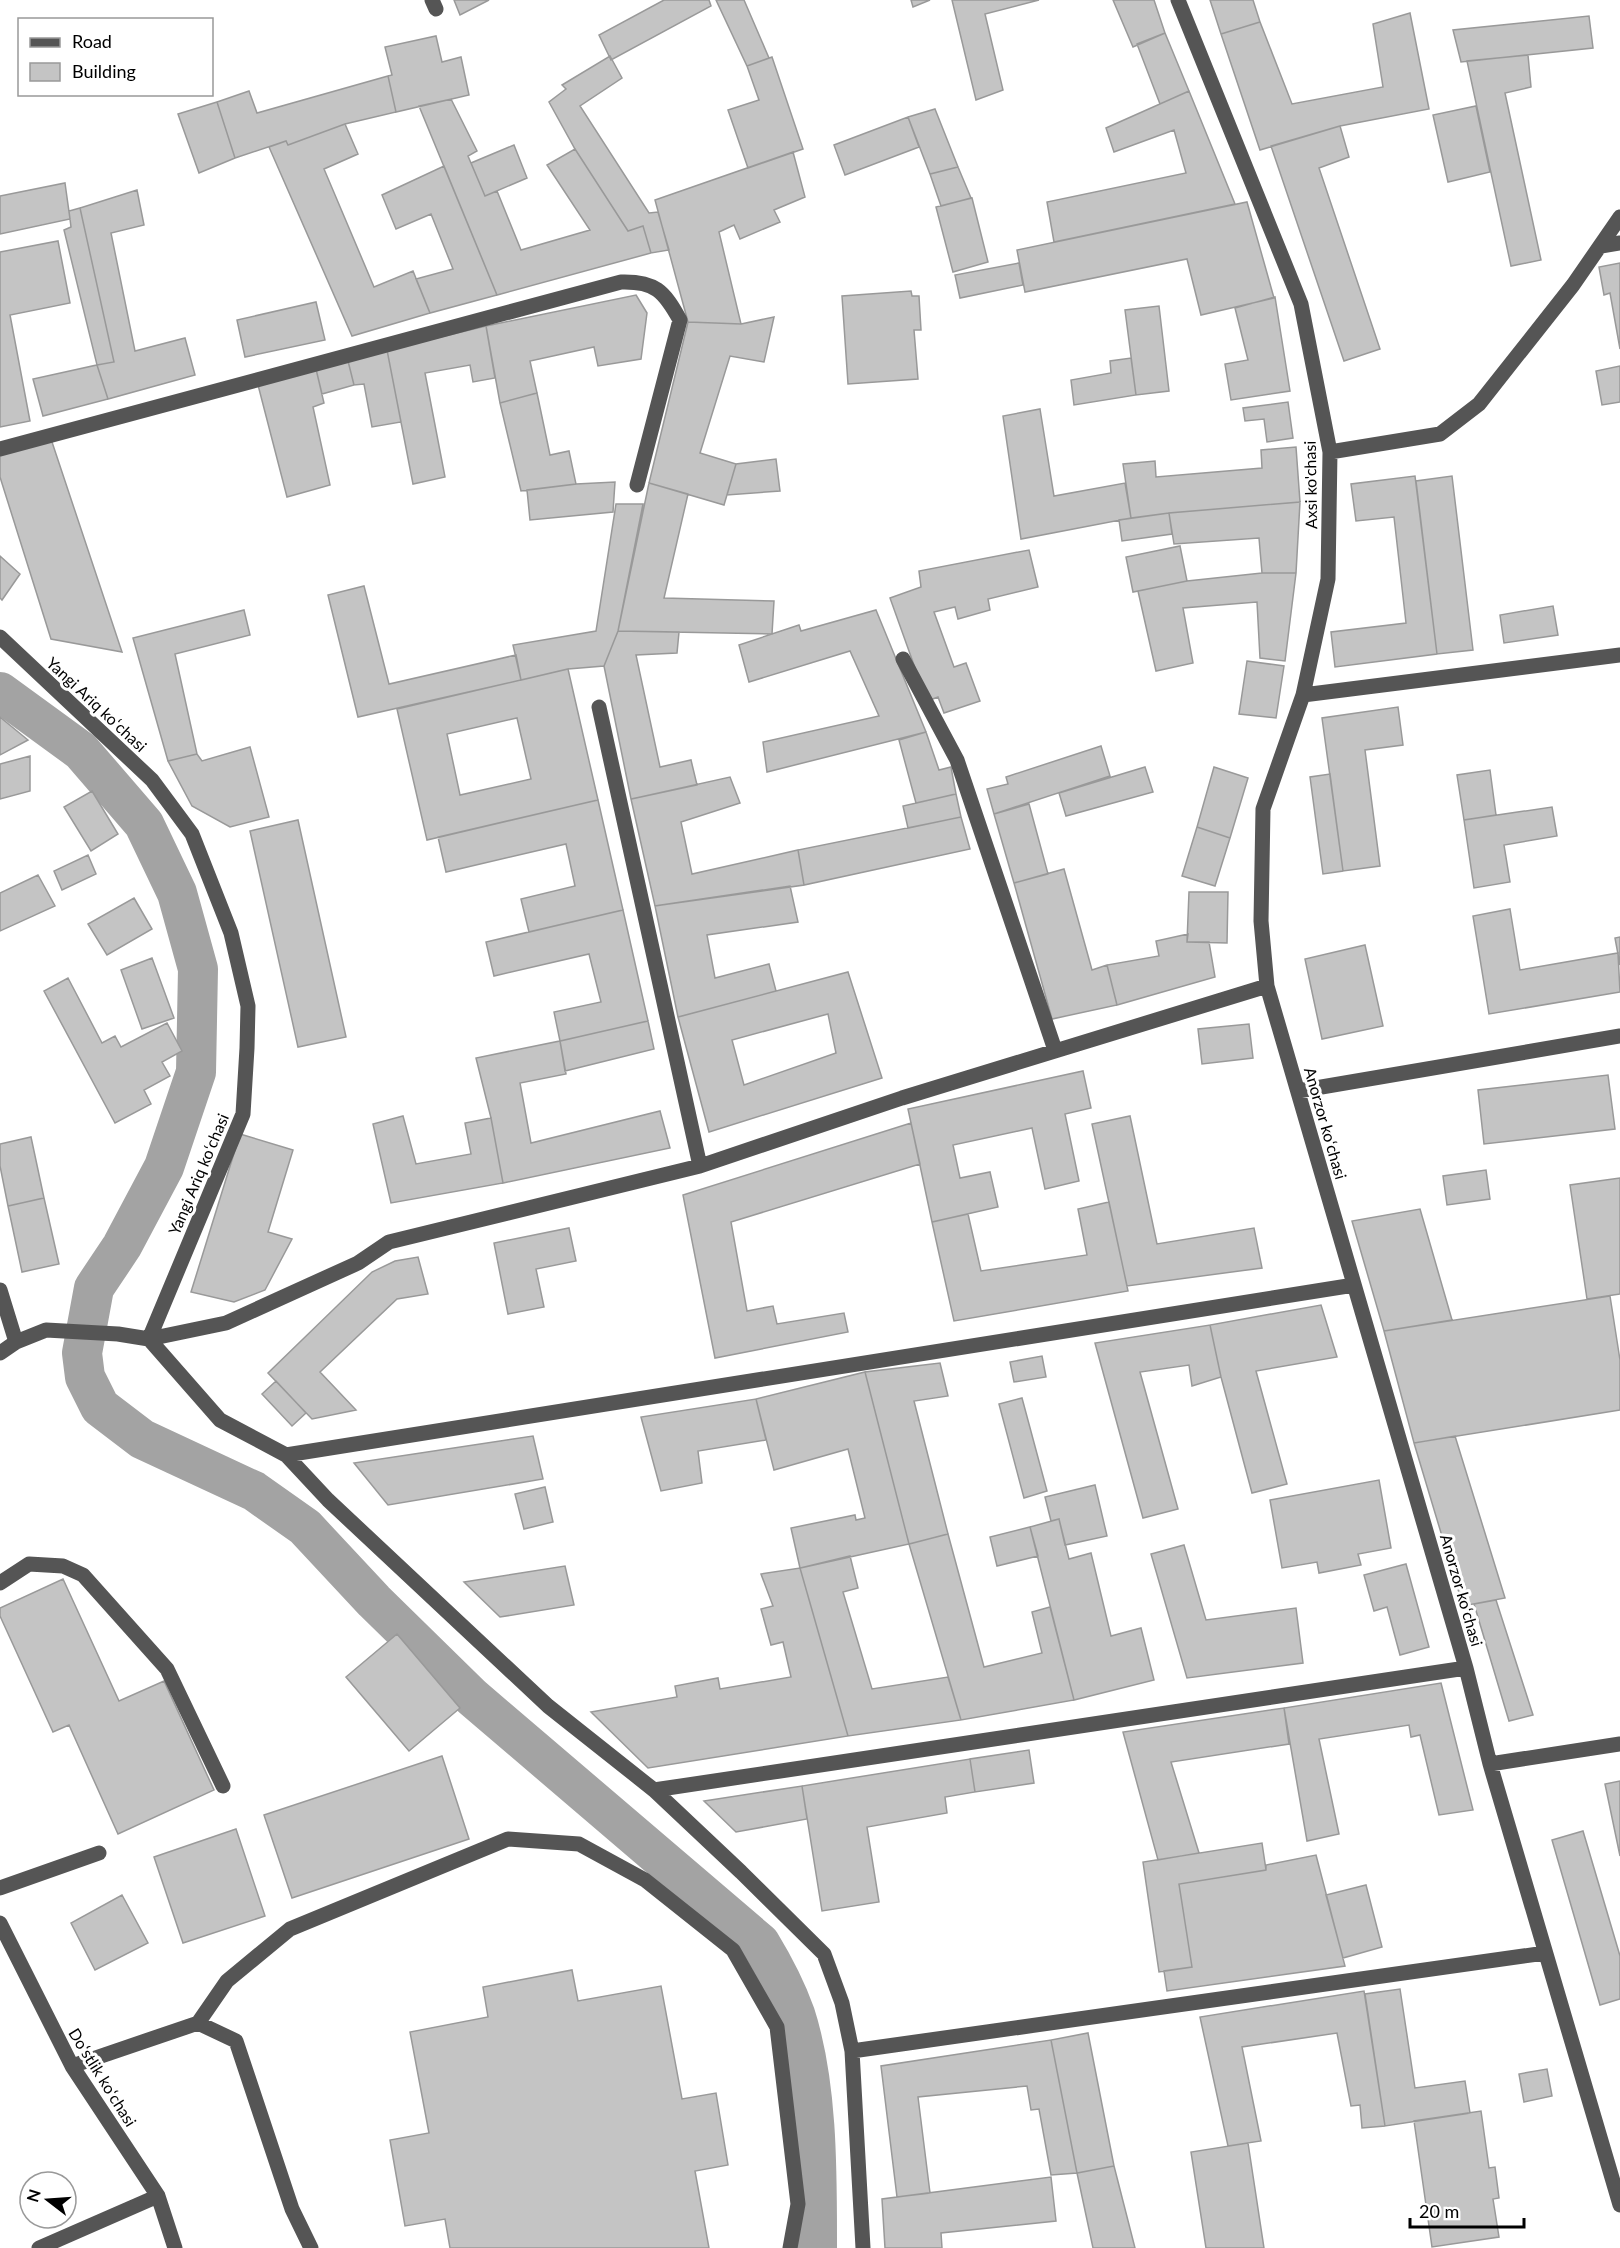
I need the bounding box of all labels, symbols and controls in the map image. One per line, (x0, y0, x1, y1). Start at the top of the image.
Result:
legend (18, 18, 213, 96)
text: Road (72, 30, 112, 52)
text: Building (72, 60, 136, 82)
street label: Axsi ko'chasi (1300, 441, 1320, 529)
street label: Yangi Ariq koʻchasi (43, 653, 151, 755)
street label: Anorzor koʻchasi (1301, 1065, 1351, 1181)
street label: Yangi Ariq koʻchasi (164, 1111, 232, 1237)
street label: Anorzor koʻchasi (1437, 1532, 1487, 1648)
street label: Doʻstlik koʻchasi (65, 2024, 141, 2130)
north arrow (18, 2170, 78, 2230)
text: N (22, 2187, 44, 2204)
scale bar (1410, 2191, 1524, 2229)
text: 20 m (1419, 2200, 1459, 2222)

